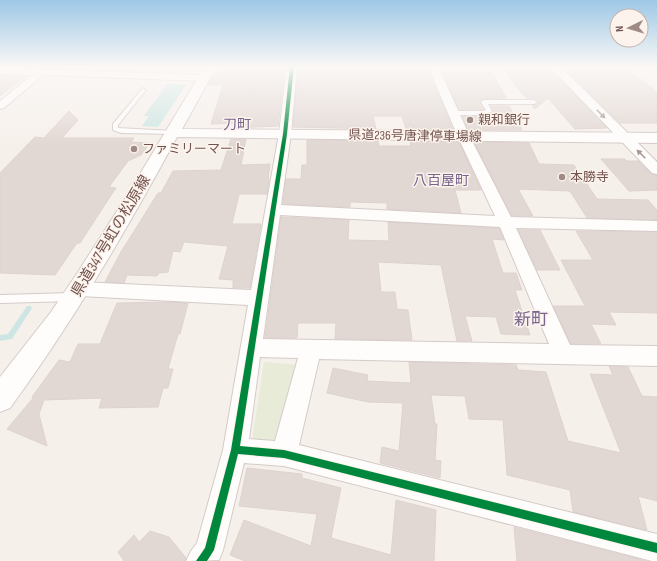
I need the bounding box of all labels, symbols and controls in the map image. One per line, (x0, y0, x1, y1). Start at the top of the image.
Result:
north arrow (609, 8, 649, 48)
text: N (613, 25, 626, 32)
one-way arrow (596, 109, 606, 119)
place label: 親和銀行 (478, 112, 530, 128)
marker: 親和銀行 (465, 115, 475, 125)
district label: 刀町 (223, 116, 251, 133)
street label: 県道236号唐津停車場線 (348, 127, 482, 145)
place label: ファミリーマート (142, 141, 246, 157)
marker: ファミリーマート (129, 144, 139, 154)
one-way arrow (636, 149, 646, 159)
place label: 本勝寺 (570, 169, 609, 185)
street label: 県道347号虹の松原線 (67, 172, 155, 300)
district label: 八百屋町 (413, 172, 469, 189)
marker: 本勝寺 (557, 172, 567, 182)
district label: 新町 (514, 310, 548, 330)

